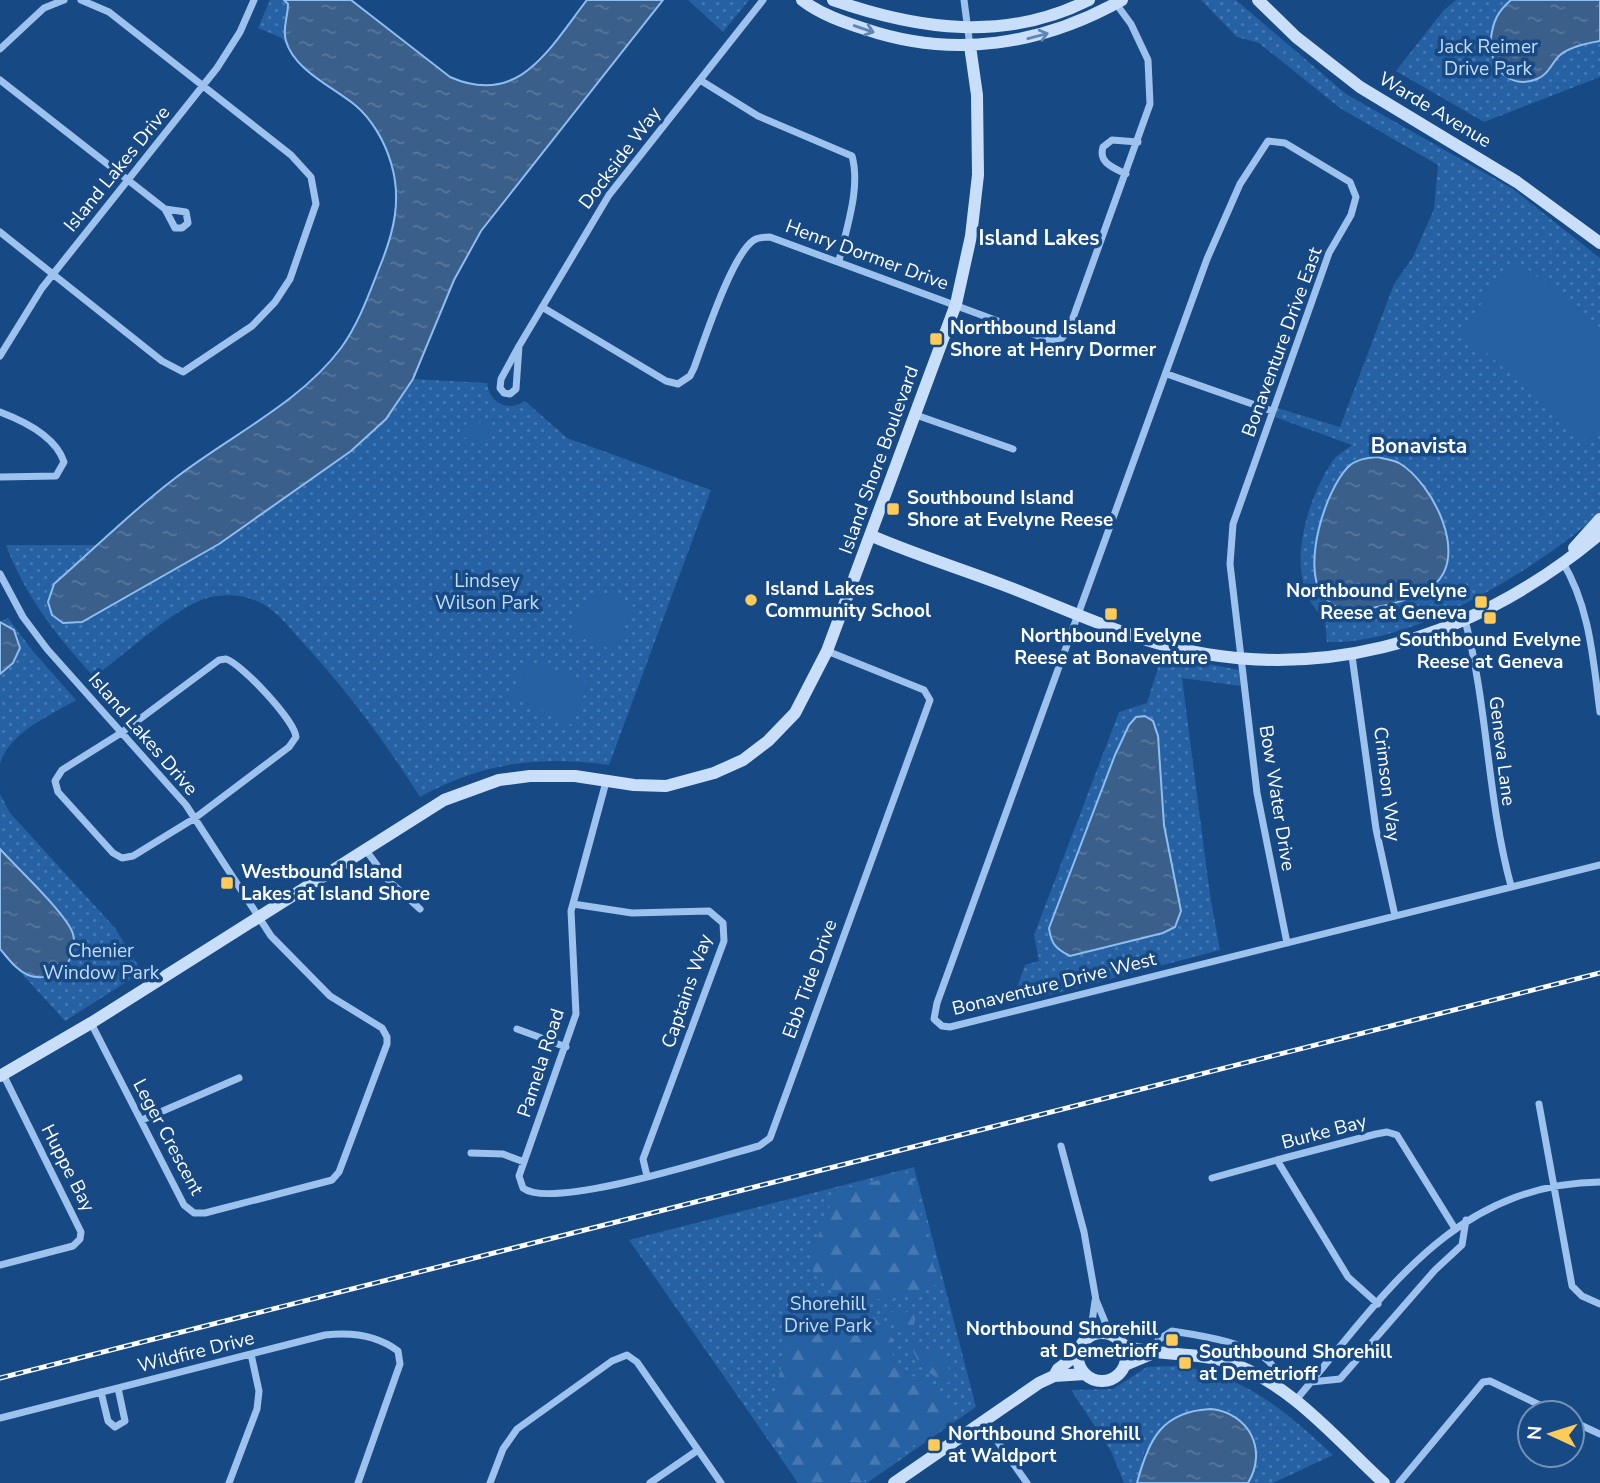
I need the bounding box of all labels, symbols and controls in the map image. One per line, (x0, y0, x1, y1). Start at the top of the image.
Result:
one-way arrow (852, 24, 874, 36)
one-way arrow (1026, 29, 1049, 42)
park label: Jack Reimer Drive Park (1437, 34, 1538, 82)
street label: Warde Avenue (1374, 66, 1496, 154)
street label: Island Lakes Drive (58, 100, 176, 238)
street label: Dockside Way (573, 101, 667, 215)
street label: Henry Dormer Drive (782, 213, 952, 297)
district label: Island Lakes (979, 224, 1099, 252)
street label: Bonaventure Drive East (1236, 243, 1329, 441)
place label: Northbound Island Shore at Henry Dormer (950, 315, 1157, 363)
marker: Northbound Island Shore at Henry Dormer (928, 331, 944, 347)
street label: Island Shore Boulevard (833, 362, 925, 558)
district label: Bonavista (1371, 432, 1467, 460)
place label: Southbound Island Shore at Evelyne Reese (907, 485, 1113, 533)
marker: Southbound Island Shore at Evelyne Reese (885, 501, 901, 517)
park label: Lindsey Wilson Park (435, 568, 540, 616)
place label: Island Lakes Community School (765, 576, 931, 624)
place label: Northbound Evelyne Reese at Geneva (1286, 578, 1467, 626)
marker: Island Lakes Community School (743, 592, 759, 608)
marker: Northbound Evelyne Reese at Geneva (1473, 594, 1489, 610)
marker: Northbound Evelyne Reese at Bonaventure (1103, 606, 1119, 622)
marker: Southbound Evelyne Reese at Geneva (1482, 610, 1498, 626)
place label: Northbound Evelyne Reese at Bonaventure (1014, 623, 1208, 671)
place label: Southbound Evelyne Reese at Geneva (1399, 627, 1581, 675)
street label: Island Lakes Drive (82, 667, 204, 801)
street label: Geneva Lane (1482, 695, 1522, 807)
street label: Bow Water Drive (1253, 723, 1301, 873)
street label: Crimson Way (1367, 725, 1407, 843)
place label: Westbound Island Lakes at Island Shore (241, 859, 430, 907)
marker: Westbound Island Lakes at Island Shore (219, 875, 235, 891)
street label: Ebb Tide Drive (776, 916, 844, 1042)
street label: Captains Way (655, 930, 719, 1052)
park label: Chenier Window Park (43, 938, 160, 986)
street label: Bonaventure Drive West (949, 946, 1159, 1022)
street label: Pamela Road (511, 1005, 571, 1121)
street label: Leger Crescent (126, 1074, 210, 1200)
street label: Burke Bay (1279, 1108, 1370, 1156)
street label: Huppe Bay (35, 1120, 101, 1216)
park label: Shorehill Drive Park (784, 1291, 872, 1339)
place label: Northbound Shorehill at Demetrioff (966, 1316, 1159, 1364)
street label: Wildfire Drive (135, 1325, 257, 1379)
marker: Northbound Shorehill at Demetrioff (1164, 1332, 1180, 1348)
place label: Southbound Shorehill at Demetrioff (1199, 1339, 1392, 1387)
marker: Southbound Shorehill at Demetrioff (1177, 1355, 1193, 1371)
north arrow (1516, 1399, 1586, 1469)
place label: Northbound Shorehill at Waldport (948, 1421, 1140, 1469)
text: N (1522, 1425, 1549, 1441)
marker: Northbound Shorehill at Waldport (926, 1437, 942, 1453)

